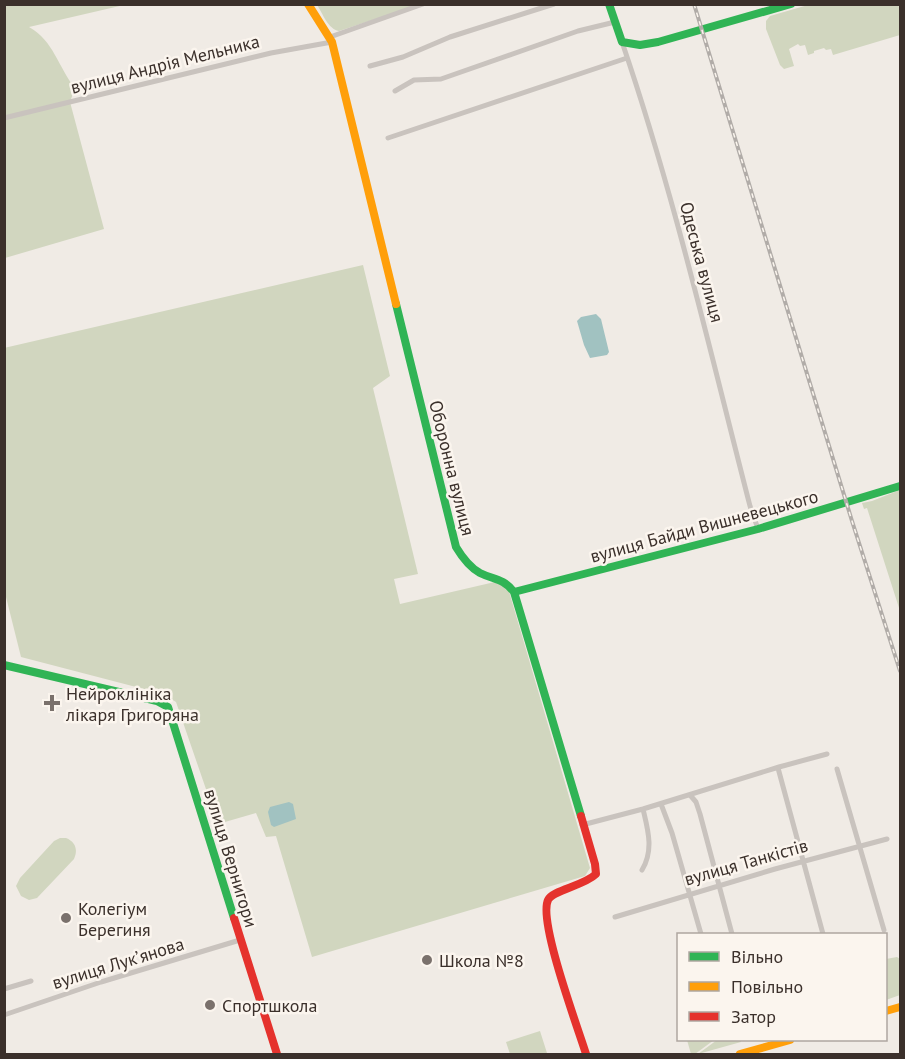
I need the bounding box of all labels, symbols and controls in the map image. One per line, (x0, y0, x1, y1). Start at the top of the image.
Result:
street label: вулиця Андрія Мельника (68, 29, 262, 99)
street label: Одеська вулиця (675, 199, 729, 325)
street label: Оборонна вулиця (424, 398, 480, 538)
street label: вулиця Байди Вишневецького (587, 484, 821, 568)
place label: Нейроклініка лікаря Григоряна (65, 682, 199, 726)
marker: Нейроклініка лікаря Григоряна (43, 694, 61, 712)
street label: вулиця Вернигори (199, 786, 263, 930)
street label: вулиця Танкістів (682, 833, 810, 891)
place label: Колегіум Берегиня (78, 897, 151, 941)
marker: Колегіум Берегиня (59, 911, 73, 925)
street label: вулиця Лукʼянова (49, 932, 187, 994)
legend (677, 933, 887, 1041)
text: Вільно (731, 945, 783, 968)
place label: Школа №8 (439, 949, 524, 972)
marker: Школа №8 (420, 953, 434, 967)
text: Повільно (731, 975, 803, 998)
place label: Спортшкола (222, 994, 317, 1017)
marker: Спортшкола (203, 998, 217, 1012)
text: Затор (731, 1005, 776, 1028)

